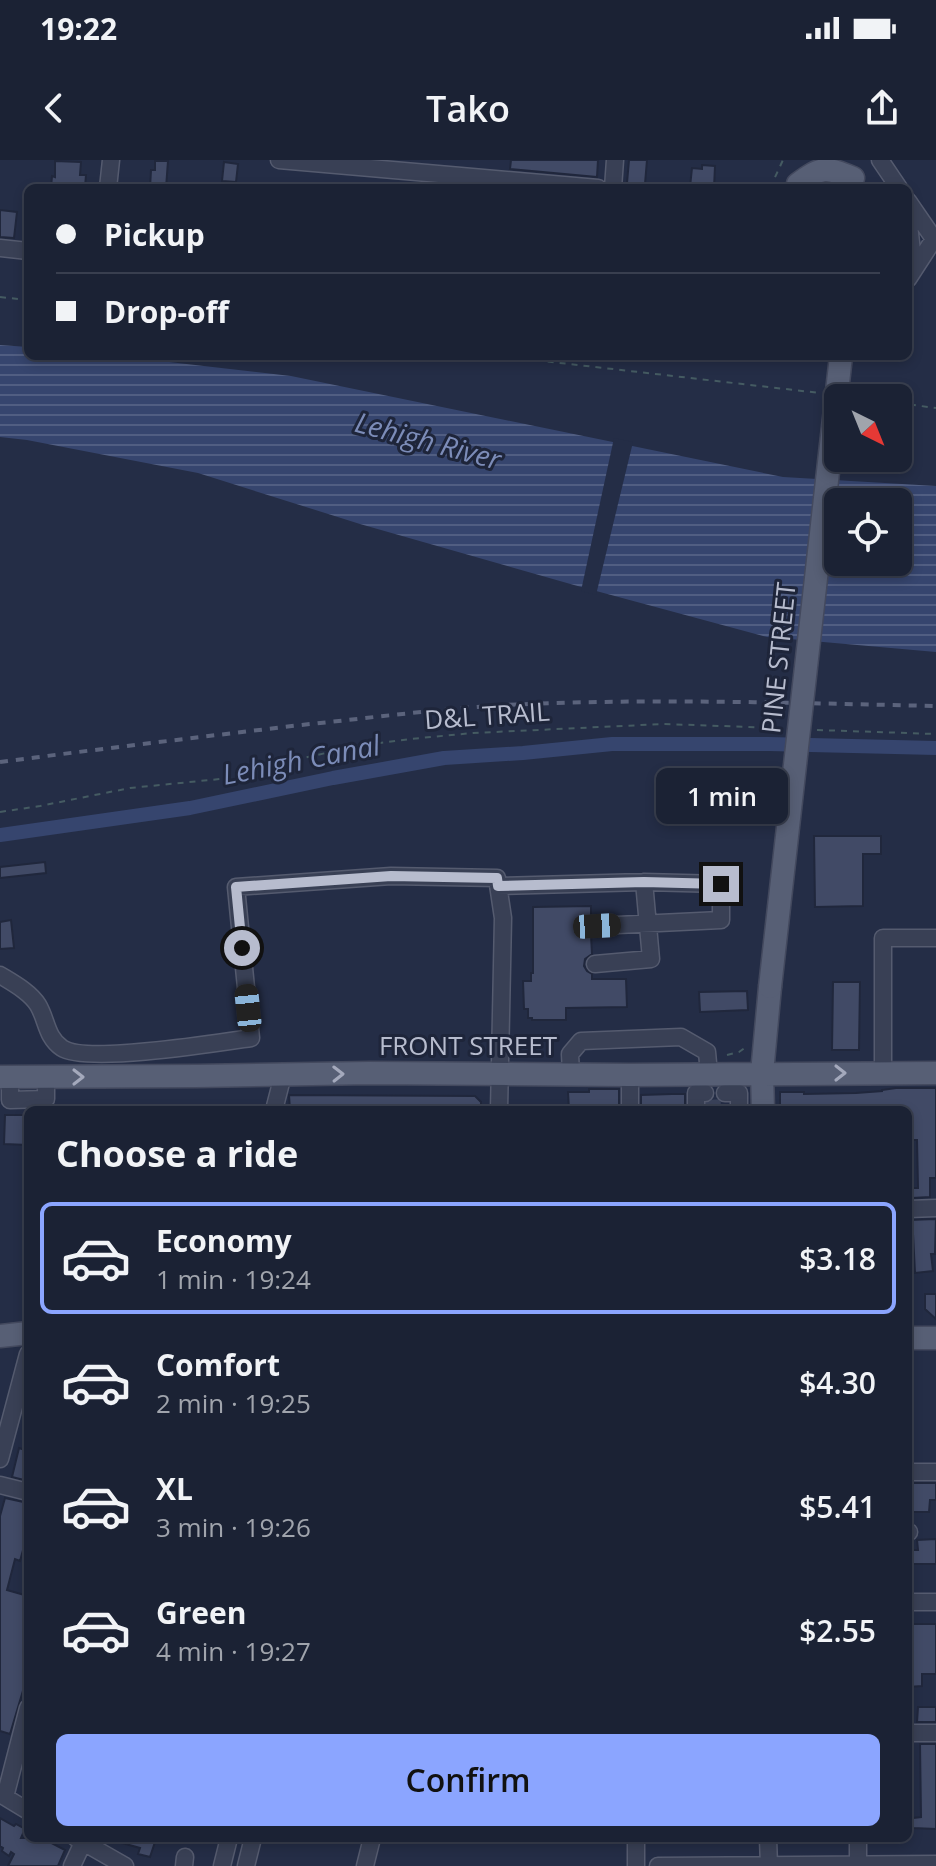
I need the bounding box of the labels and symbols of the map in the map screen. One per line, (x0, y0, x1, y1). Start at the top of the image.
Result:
north arrow (824, 384, 912, 472)
water label: Lehigh River (351, 402, 506, 478)
street label: PINE STREET (752, 580, 804, 735)
street label: D&L TRAIL (423, 693, 551, 737)
water label: Lehigh Canal (219, 725, 384, 793)
callout: 1 min (655, 768, 787, 824)
route end (703, 866, 739, 902)
car (572, 913, 622, 939)
route start (224, 930, 260, 966)
car (234, 983, 262, 1033)
street label: FRONT STREET (379, 1027, 558, 1063)
one-way arrow (834, 1064, 847, 1082)
one-way arrow (332, 1065, 345, 1082)
one-way arrow (72, 1068, 85, 1085)

